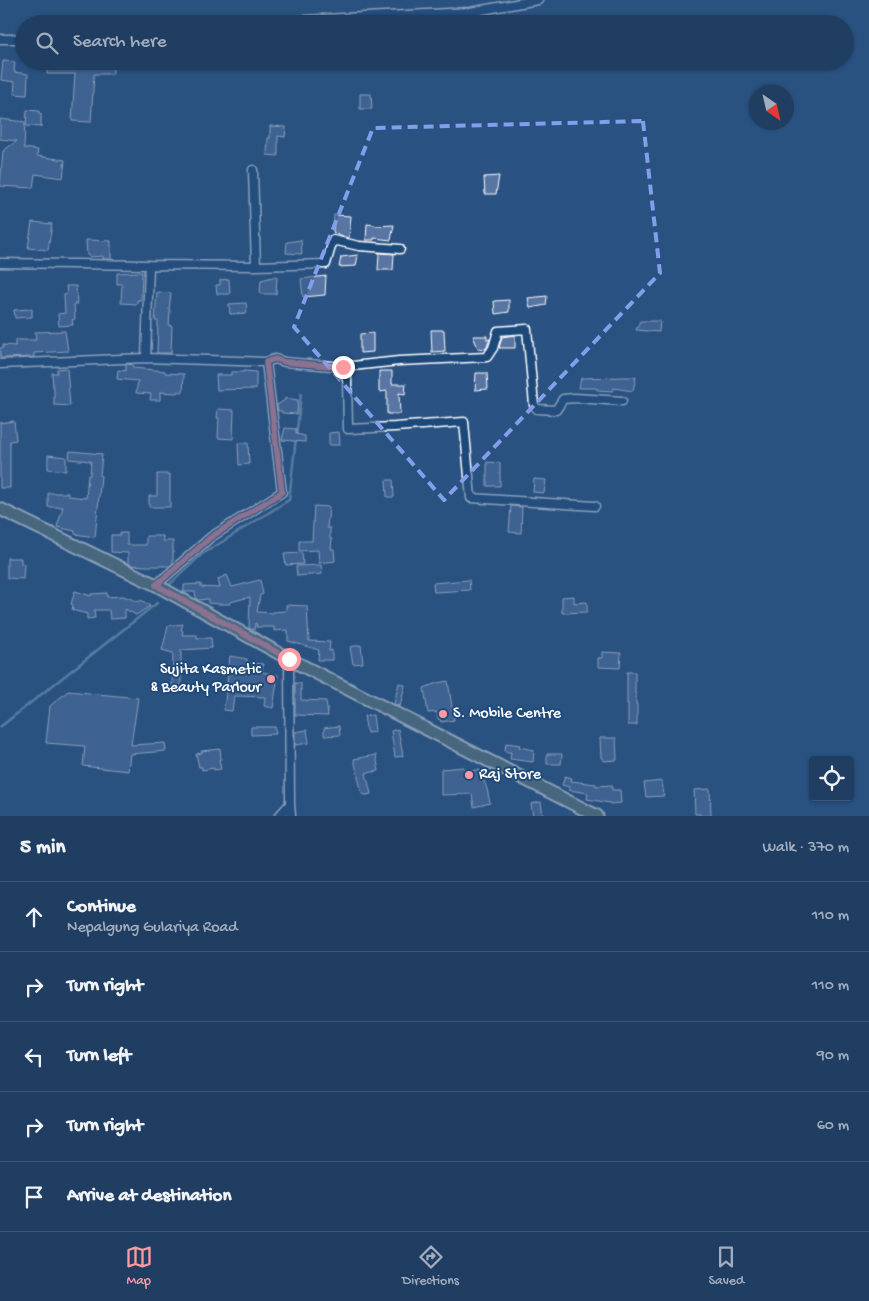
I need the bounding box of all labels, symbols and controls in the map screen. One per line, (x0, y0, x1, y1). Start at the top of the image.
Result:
search box (15, 15, 854, 70)
icon: search (33, 29, 61, 57)
text: Search here (73, 31, 167, 54)
north arrow (749, 85, 794, 130)
route end (332, 356, 355, 379)
route start (278, 648, 301, 671)
place label: Sujita Kasmetic & Beauty Parlour (150, 661, 262, 698)
marker: Sujita Kasmetic & Beauty Parlour (265, 673, 277, 685)
place label: S. Mobile Centre (453, 705, 562, 724)
marker: S. Mobile Centre (437, 708, 449, 720)
map controls (809, 756, 854, 801)
button: locate (809, 756, 854, 801)
place label: Raj Store (479, 766, 542, 785)
marker: Raj Store (463, 769, 475, 781)
text: 5 min (20, 836, 65, 861)
text: Walk · 370 m (762, 839, 849, 858)
text: Continue (67, 896, 136, 919)
icon: ahead (20, 903, 48, 931)
text: 110 m (812, 907, 849, 926)
text: Nepalgung Gulariya Road (67, 919, 238, 938)
icon: right (20, 973, 48, 1001)
text: Turn right (67, 975, 143, 998)
text: 110 m (812, 977, 849, 996)
icon: left (20, 1043, 48, 1071)
text: Turn left (67, 1045, 131, 1068)
text: 90 m (817, 1047, 849, 1066)
icon: right (20, 1113, 48, 1141)
text: Turn right (67, 1115, 143, 1138)
text: 60 m (817, 1117, 849, 1136)
icon: arrive (20, 1183, 48, 1211)
text: Arrive at destination (67, 1185, 231, 1208)
tab: Map (125, 1243, 153, 1290)
tab: Directions (402, 1243, 459, 1290)
tab: Saved (708, 1243, 744, 1290)

